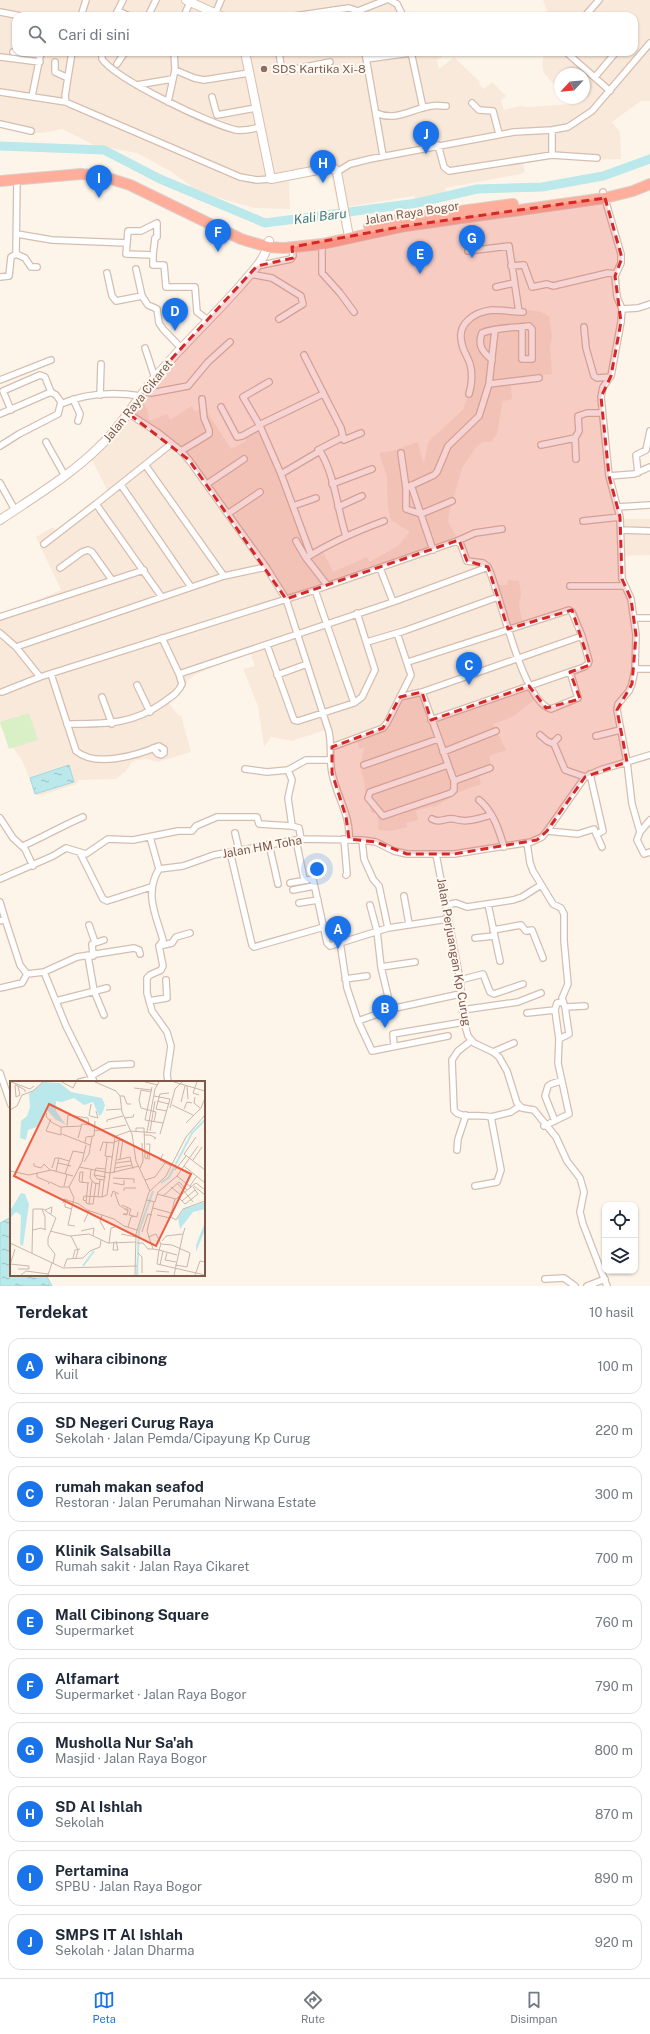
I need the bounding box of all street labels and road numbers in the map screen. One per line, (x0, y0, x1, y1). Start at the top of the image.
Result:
street label: Jalan Raya Bogor (364, 199, 460, 227)
street label: Jalan Raya Cikaret (100, 357, 176, 445)
street label: Jalan HM Toha (221, 833, 303, 861)
street label: Jalan Perjuangan Kp Curug (434, 877, 474, 1027)

